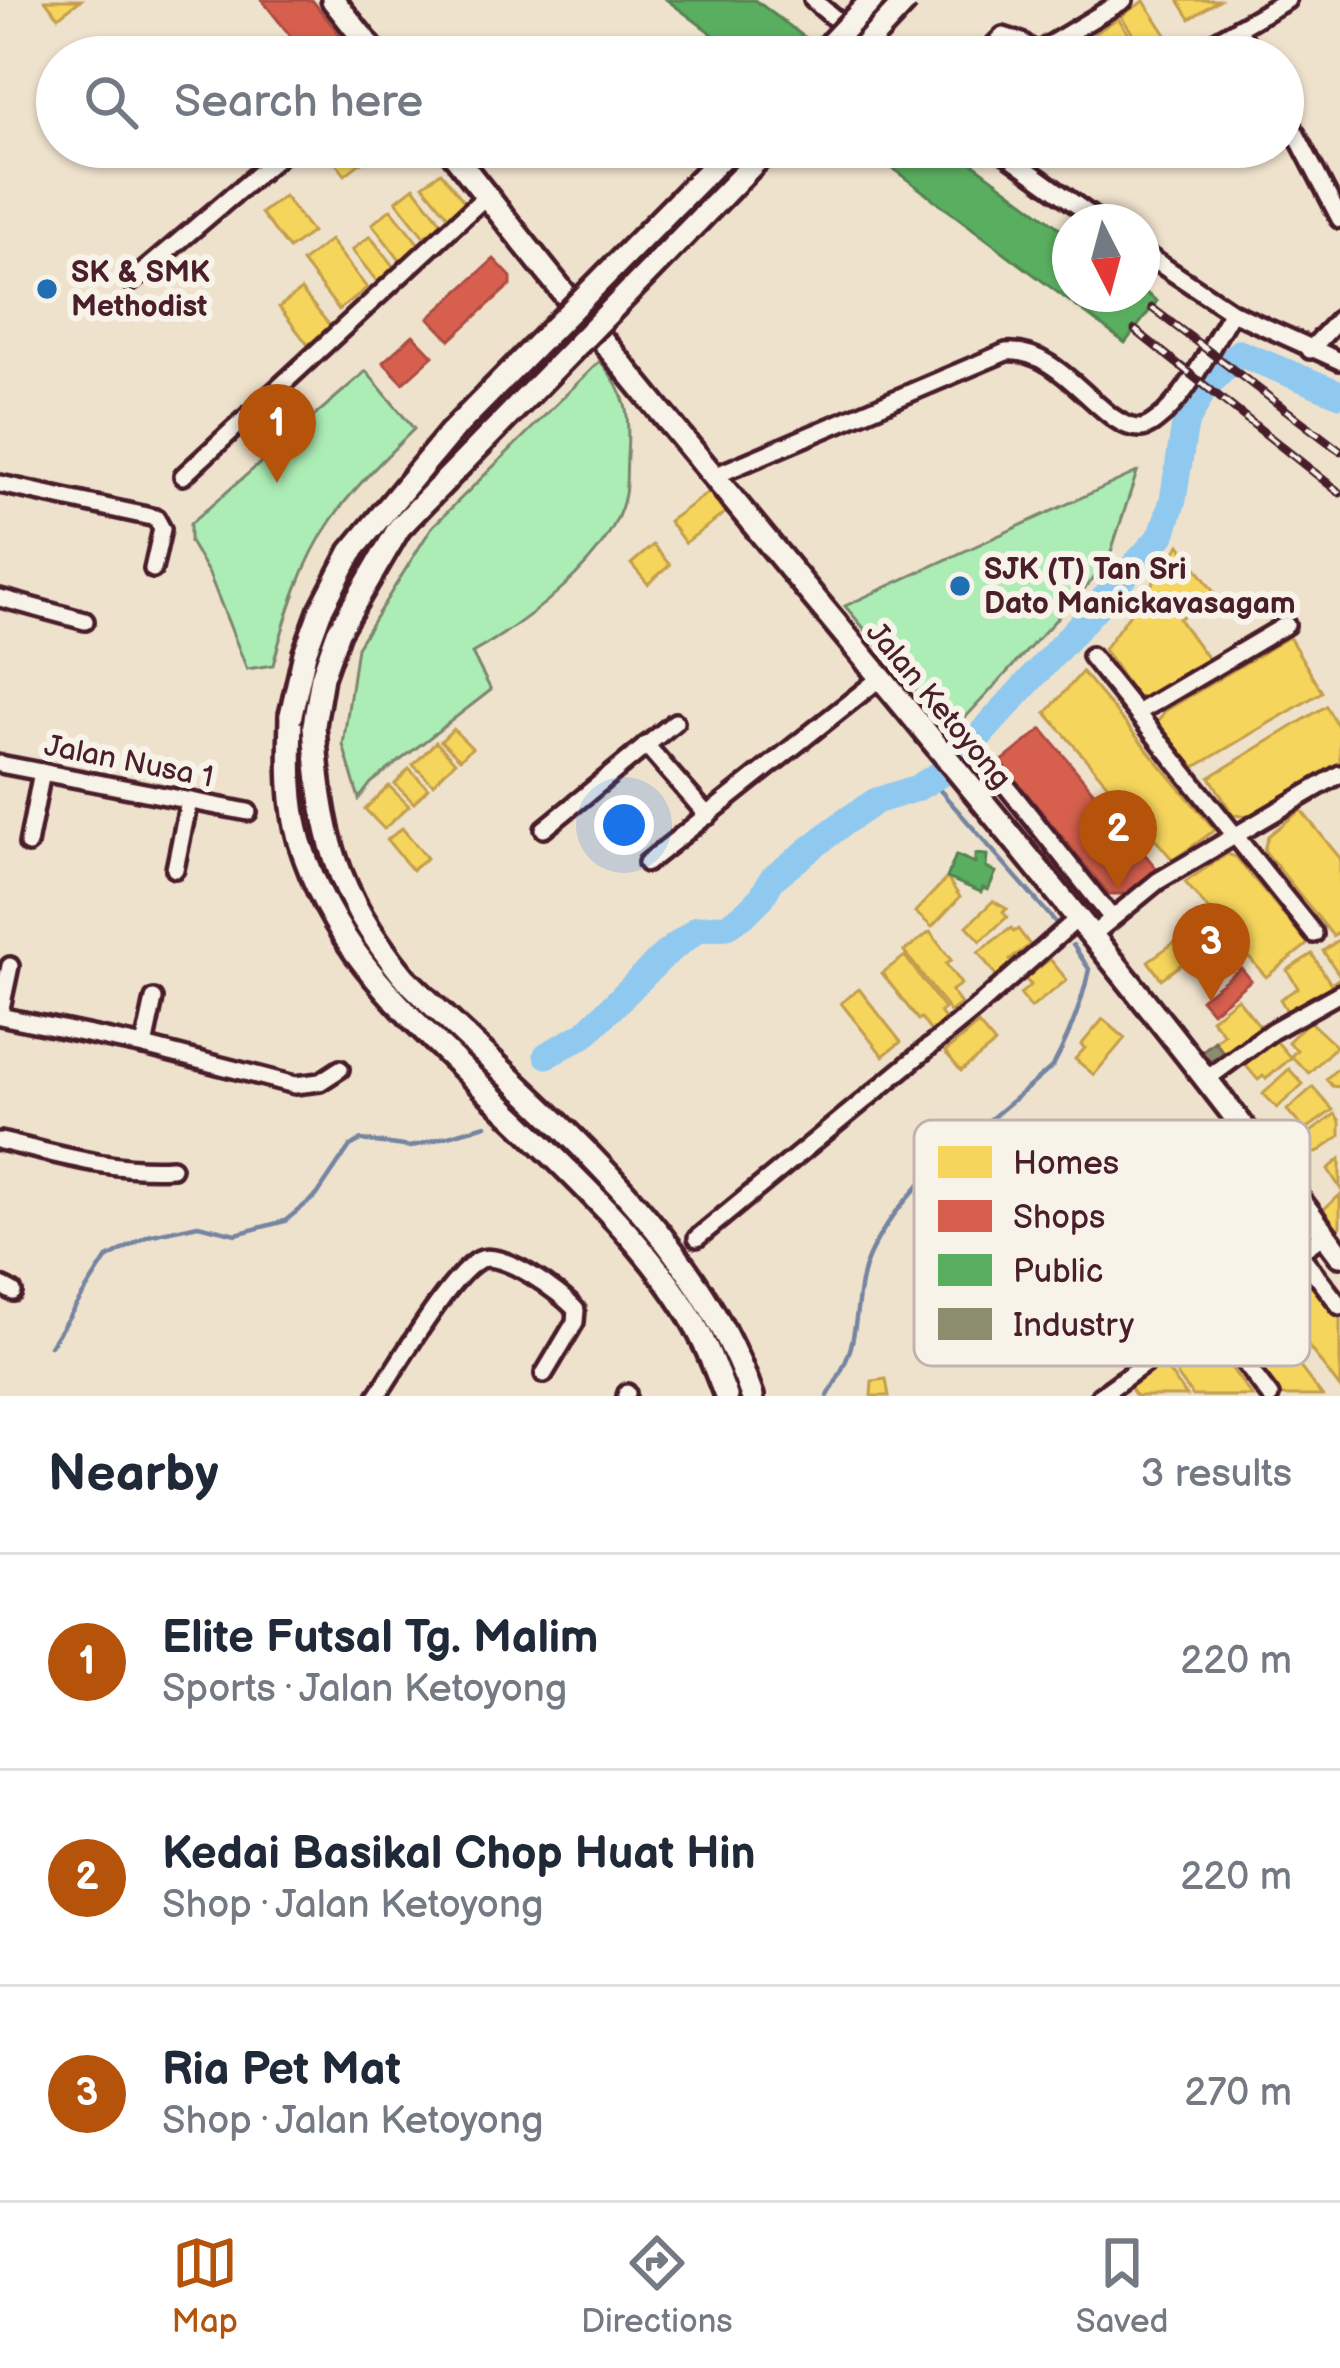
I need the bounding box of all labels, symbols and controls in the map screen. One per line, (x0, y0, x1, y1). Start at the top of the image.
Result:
search box (36, 36, 1304, 168)
icon: search (78, 69, 144, 135)
text: Search here (174, 75, 423, 130)
north arrow (1052, 204, 1160, 312)
place label: SK & SMK Methodist (71, 255, 210, 325)
marker: SK & SMK Methodist (34, 276, 60, 302)
pin: 1 (238, 384, 316, 483)
place label: SJK (T) Tan Sri Dato Manickavasagam (984, 552, 1296, 622)
marker: SJK (T) Tan Sri Dato Manickavasagam (947, 573, 973, 599)
street label: Jalan Ketoyong (858, 615, 1018, 796)
street label: Jalan Nusa 1 (41, 728, 216, 796)
pin: 2 (1079, 790, 1157, 889)
your location (594, 795, 654, 855)
pin: 3 (1172, 903, 1250, 1002)
legend (914, 1120, 1310, 1366)
text: Homes (1013, 1144, 1119, 1184)
text: Shops (1013, 1198, 1105, 1238)
text: Public (1013, 1252, 1103, 1292)
text: Industry (1013, 1306, 1134, 1346)
text: Nearby (48, 1444, 219, 1505)
text: 3 results (1140, 1451, 1292, 1498)
text: Elite Futsal Tg. Malim (162, 1611, 598, 1666)
text: 1 (79, 1638, 95, 1685)
text: 220 m (1180, 1638, 1292, 1685)
text: Sports · Jalan Ketoyong (162, 1666, 567, 1713)
text: Kedai Basikal Chop Huat Hin (162, 1827, 756, 1882)
text: 2 (75, 1854, 99, 1901)
text: 220 m (1180, 1854, 1292, 1901)
text: Shop · Jalan Ketoyong (162, 1882, 544, 1929)
text: Ria Pet Mat (162, 2043, 401, 2098)
text: 3 (76, 2070, 98, 2117)
text: 270 m (1184, 2070, 1292, 2117)
text: Shop · Jalan Ketoyong (162, 2098, 544, 2145)
tab: Map (172, 2230, 238, 2342)
tab: Directions (581, 2230, 733, 2342)
tab: Saved (1076, 2230, 1168, 2342)

